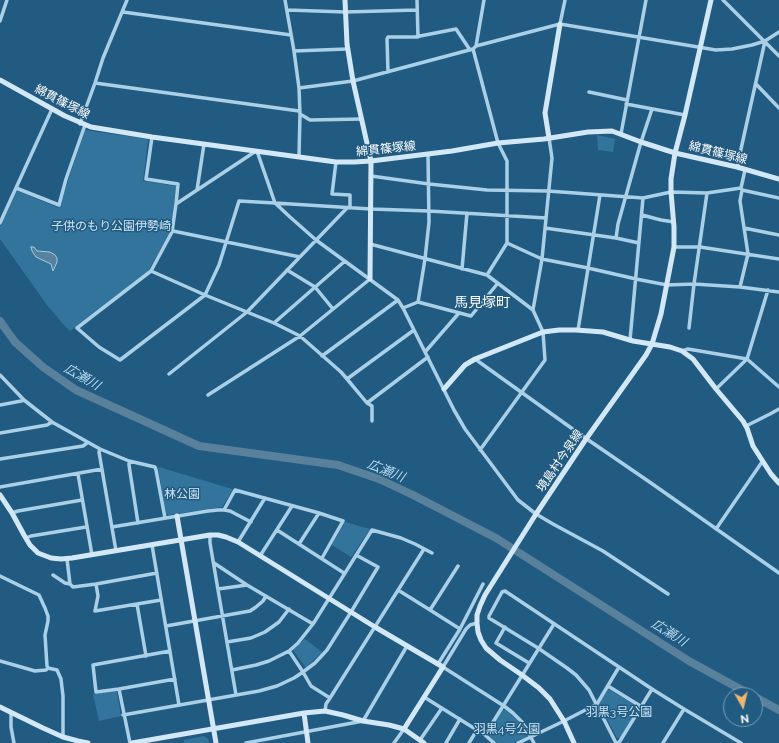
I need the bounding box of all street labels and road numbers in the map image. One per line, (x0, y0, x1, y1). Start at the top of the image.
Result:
street label: 綿貫篠塚線 (32, 82, 92, 122)
street label: 綿貫篠塚線 (355, 139, 417, 159)
street label: 綿貫篠塚線 (687, 139, 749, 167)
street label: 境島村今泉線 (534, 427, 586, 495)

